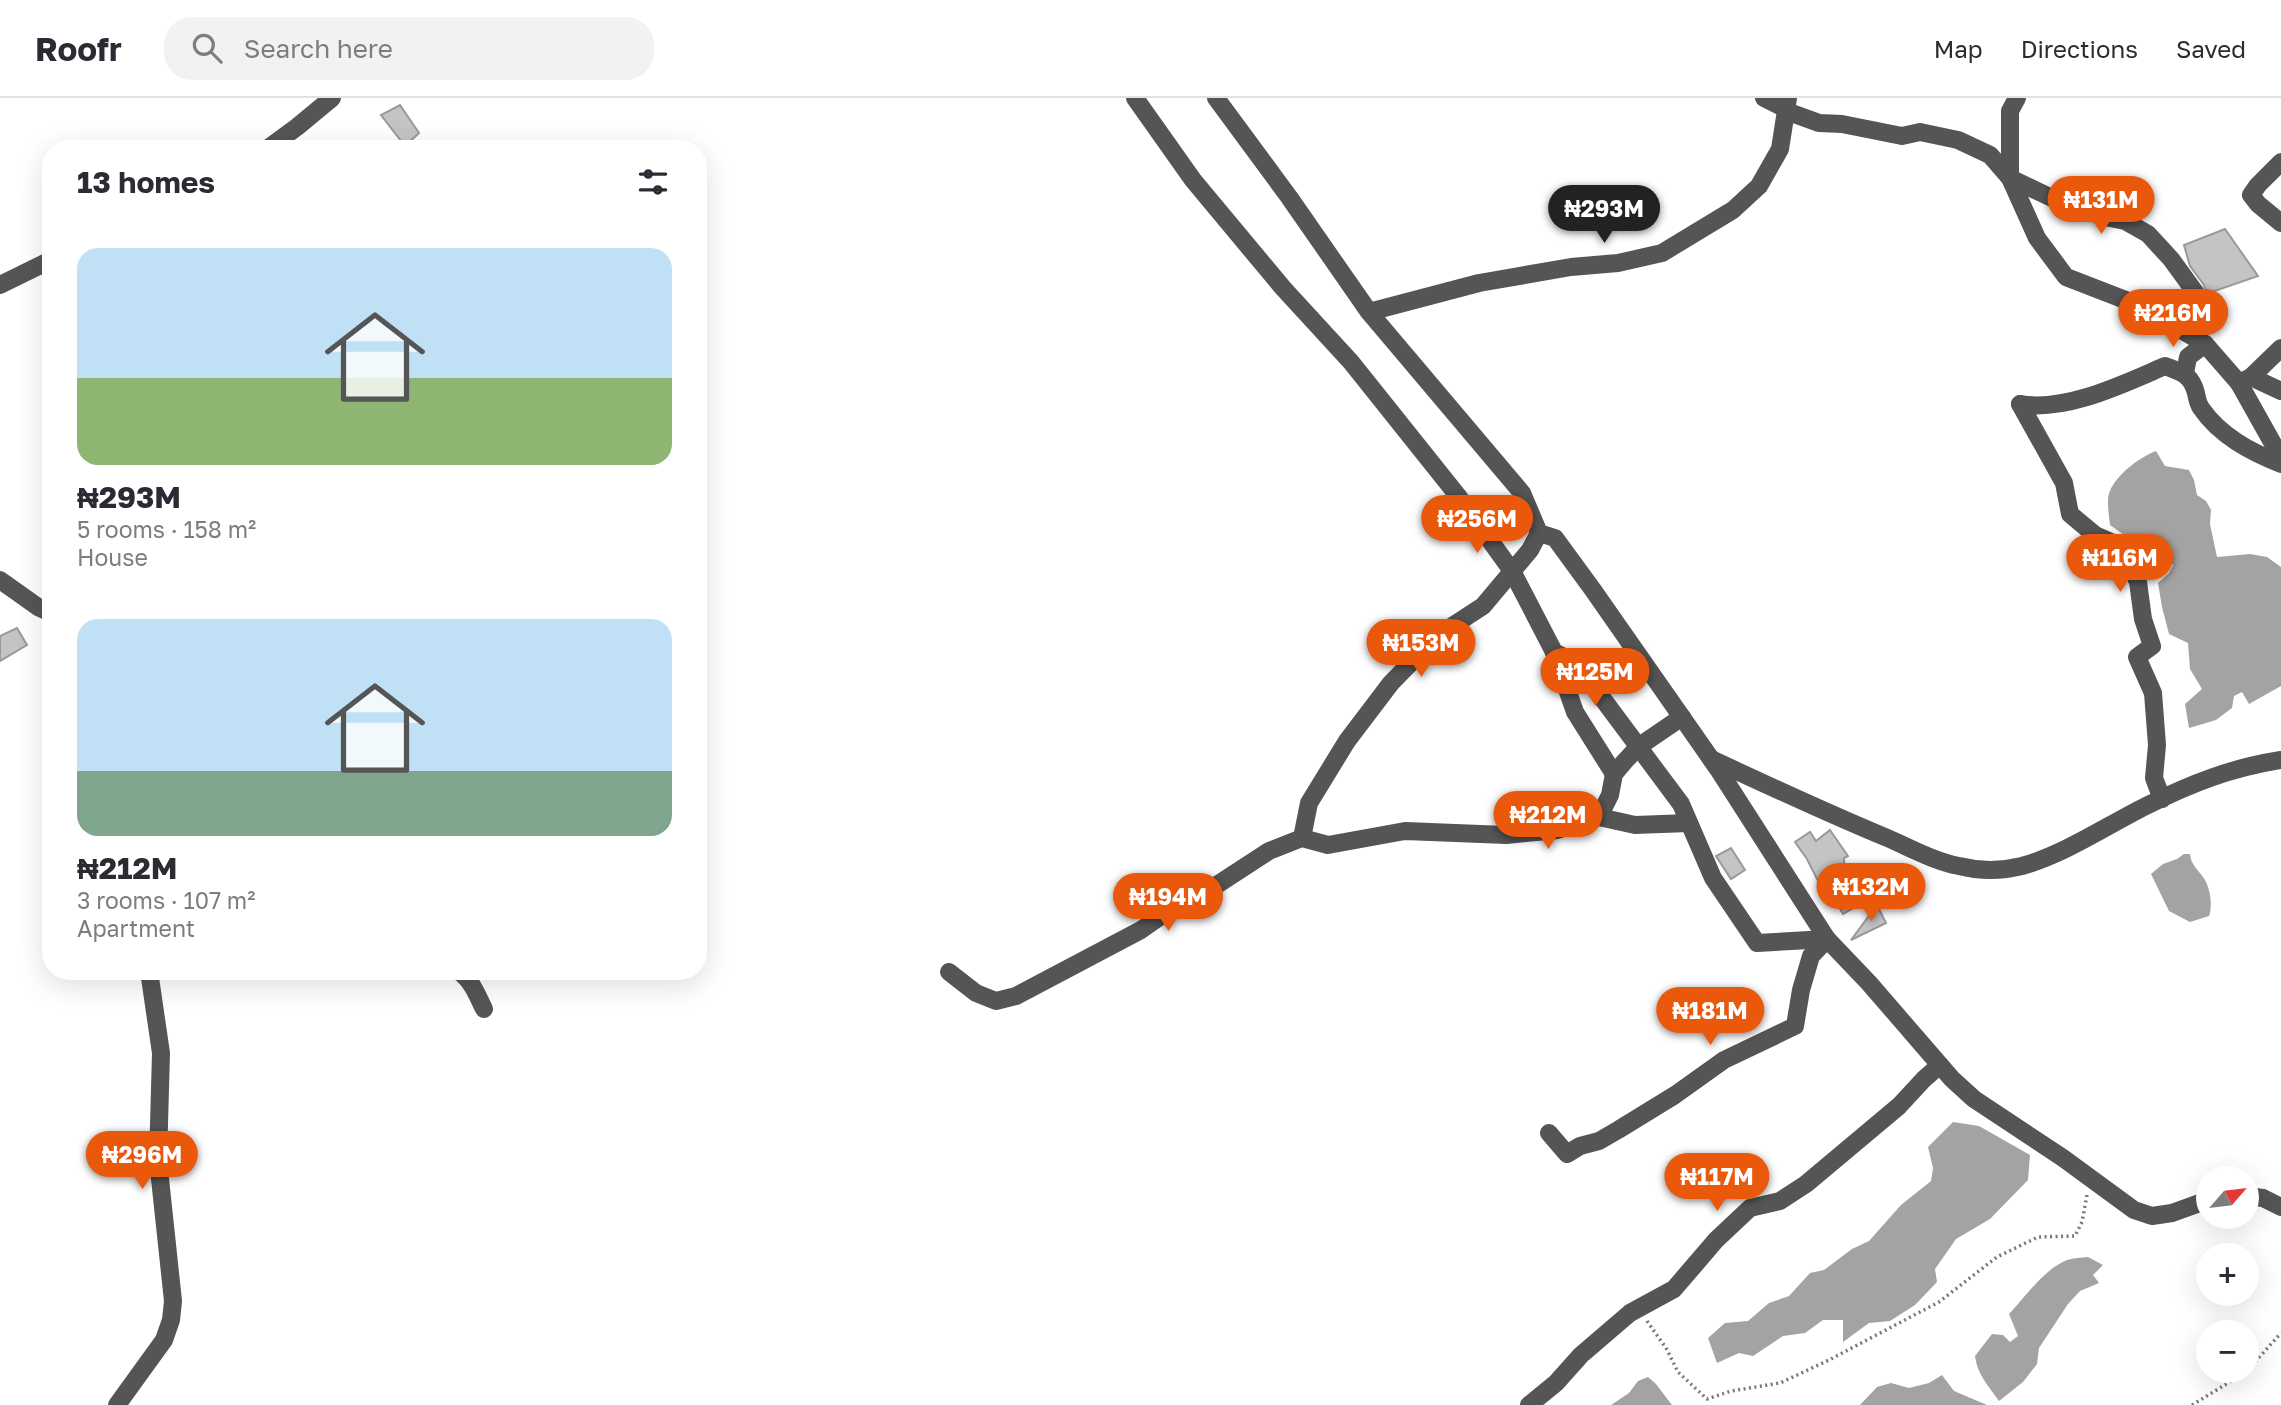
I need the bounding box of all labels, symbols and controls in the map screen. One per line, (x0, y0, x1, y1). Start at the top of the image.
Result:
search box (164, 17, 654, 80)
text: Roofr (35, 29, 122, 68)
icon: search (188, 29, 226, 67)
text: Search here (244, 33, 393, 64)
text: Map (1934, 34, 1983, 63)
text: Directions (2021, 34, 2138, 63)
text: Saved (2176, 34, 2246, 63)
icon: filters (634, 163, 672, 201)
text: 13 homes (77, 164, 215, 200)
pin: ₦131M (2052, 176, 2150, 236)
text: ₦131M (2064, 185, 2138, 213)
pin: ₦293M (1555, 186, 1653, 245)
text: ₦293M (1564, 194, 1644, 222)
pin: ₦216M (2124, 289, 2222, 349)
icon: home (312, 294, 438, 420)
text: ₦216M (2134, 298, 2212, 326)
text: ₦293M (77, 479, 181, 515)
pin: ₦256M (1428, 496, 1526, 555)
text: ₦256M (1437, 504, 1517, 532)
text: 5 rooms · 158 m² (77, 515, 256, 543)
pin: ₦116M (2071, 534, 2169, 594)
text: House (77, 543, 148, 571)
text: ₦116M (2082, 543, 2158, 571)
pin: ₦153M (1372, 620, 1470, 679)
text: ₦153M (1383, 628, 1460, 656)
pin: ₦125M (1546, 648, 1644, 708)
text: ₦125M (1557, 657, 1634, 685)
icon: home (312, 665, 438, 791)
pin: ₦212M (1499, 792, 1597, 851)
text: ₦212M (1510, 800, 1587, 828)
text: ₦212M (77, 850, 177, 886)
pin: ₦132M (1822, 864, 1920, 923)
text: ₦132M (1833, 872, 1910, 900)
pin: ₦194M (1119, 874, 1217, 933)
text: ₦194M (1129, 882, 1207, 910)
text: 3 rooms · 107 m² (77, 886, 255, 914)
text: Apartment (77, 914, 195, 942)
pin: ₦181M (1661, 988, 1759, 1047)
text: ₦181M (1672, 996, 1748, 1024)
pin: ₦296M (93, 1132, 191, 1191)
text: ₦296M (102, 1140, 182, 1168)
pin: ₦117M (1668, 1154, 1766, 1213)
text: ₦117M (1680, 1162, 1754, 1190)
north arrow (2196, 1166, 2259, 1228)
map controls (2196, 1166, 2259, 1383)
button: + (2196, 1243, 2259, 1306)
button: − (2196, 1320, 2259, 1383)

